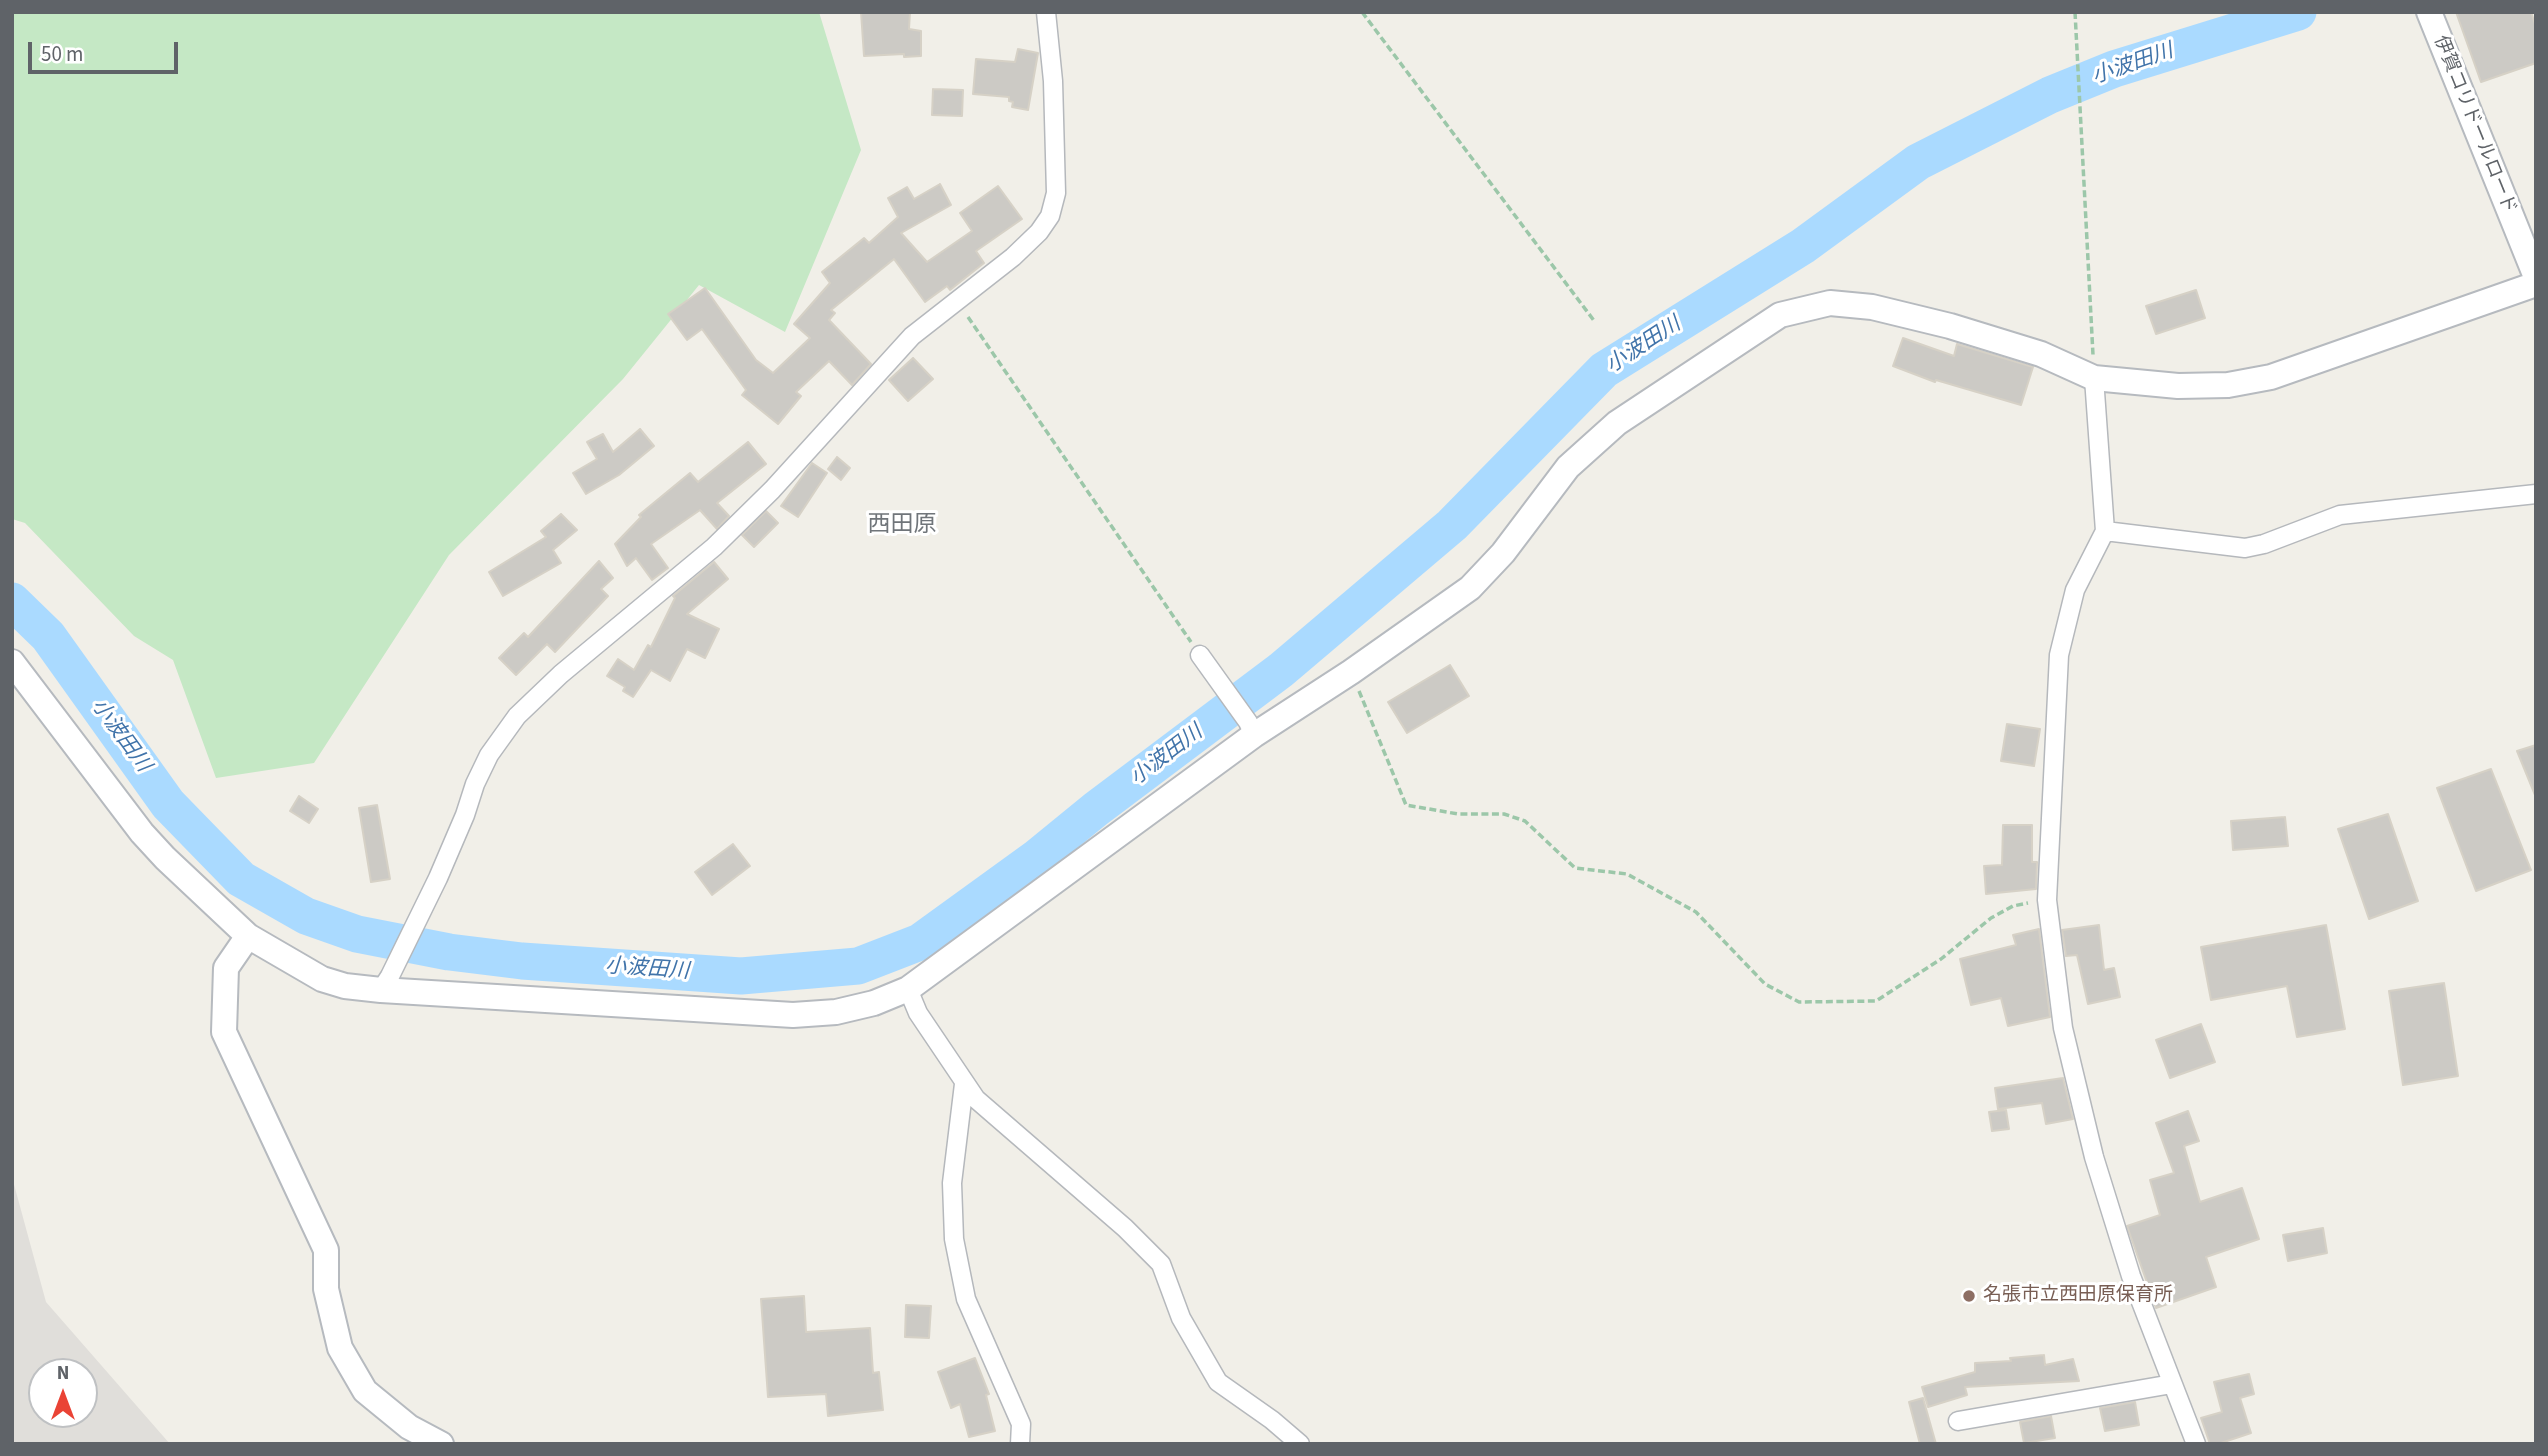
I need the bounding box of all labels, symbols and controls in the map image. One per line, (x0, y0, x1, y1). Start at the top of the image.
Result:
scale bar (32, 28, 182, 72)
street label: 伊賀コリドールロード (2428, 33, 2520, 217)
text: 50 m (41, 39, 83, 69)
water label: 小波田川 (2089, 39, 2177, 91)
water label: 小波田川 (1602, 313, 1686, 379)
district label: 西田原 (868, 512, 936, 540)
water label: 小波田川 (85, 695, 155, 777)
water label: 小波田川 (1126, 721, 1208, 791)
water label: 小波田川 (604, 955, 690, 985)
place label: 名張市立西田原保育所 (1983, 1285, 2173, 1307)
marker: 名張市立西田原保育所 (1961, 1288, 1977, 1304)
north arrow (28, 1358, 98, 1428)
text: N (57, 1360, 69, 1387)

